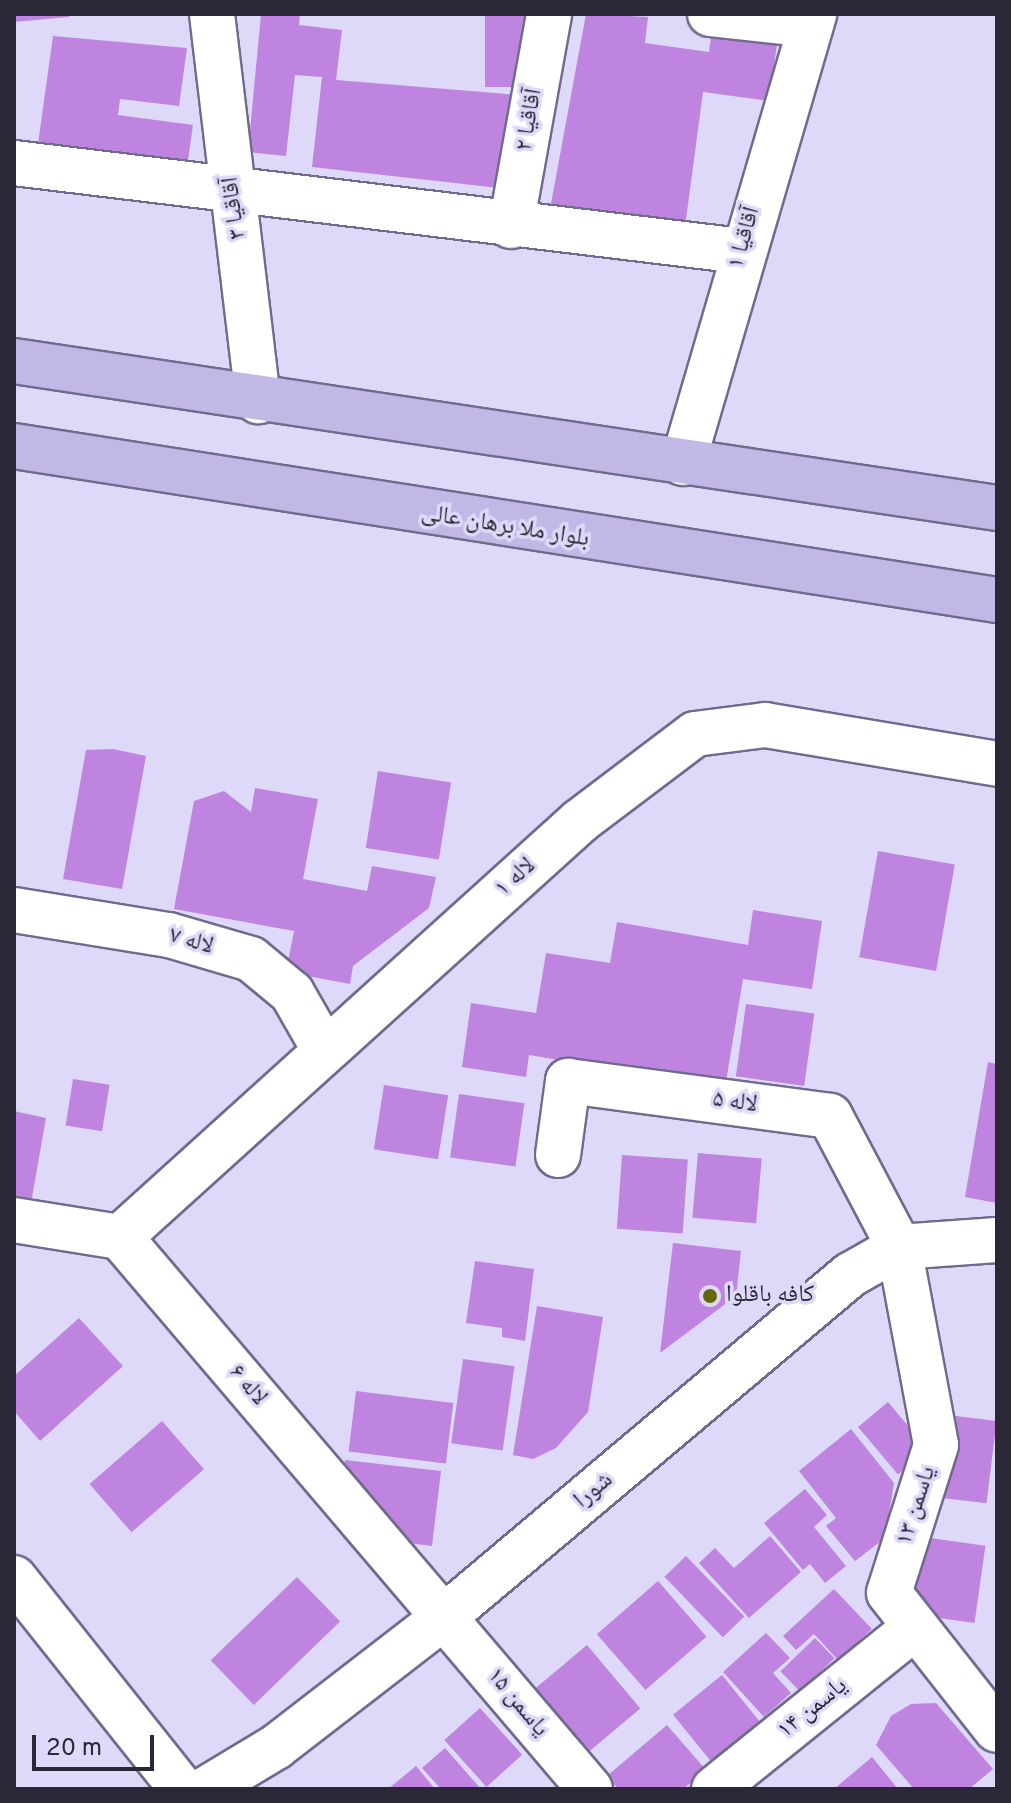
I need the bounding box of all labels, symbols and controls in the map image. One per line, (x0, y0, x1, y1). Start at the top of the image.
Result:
street label: آقاقیا ۲ (510, 86, 550, 154)
street label: آقاقیا ۳ (217, 175, 253, 241)
street label: آقاقیا ۱ (722, 204, 768, 272)
street label: بلوار ملا برهان عالی (419, 500, 591, 554)
street label: لاله ۱ (490, 852, 542, 904)
street label: لاله ۷ (166, 922, 216, 962)
street label: لاله ۵ (711, 1086, 759, 1120)
place label: کافه باقلوا (726, 1282, 814, 1310)
marker: کافه باقلوا (701, 1287, 719, 1305)
street label: لاله ۶ (221, 1360, 273, 1412)
street label: یاسمن ۱۳ (891, 1463, 943, 1549)
street label: شورا (569, 1466, 619, 1516)
street label: یاسمن ۱۵ (480, 1663, 554, 1743)
street label: یاسمن ۱۴ (772, 1672, 854, 1746)
scale bar (36, 1719, 158, 1769)
text: 20 m (46, 1734, 102, 1764)

